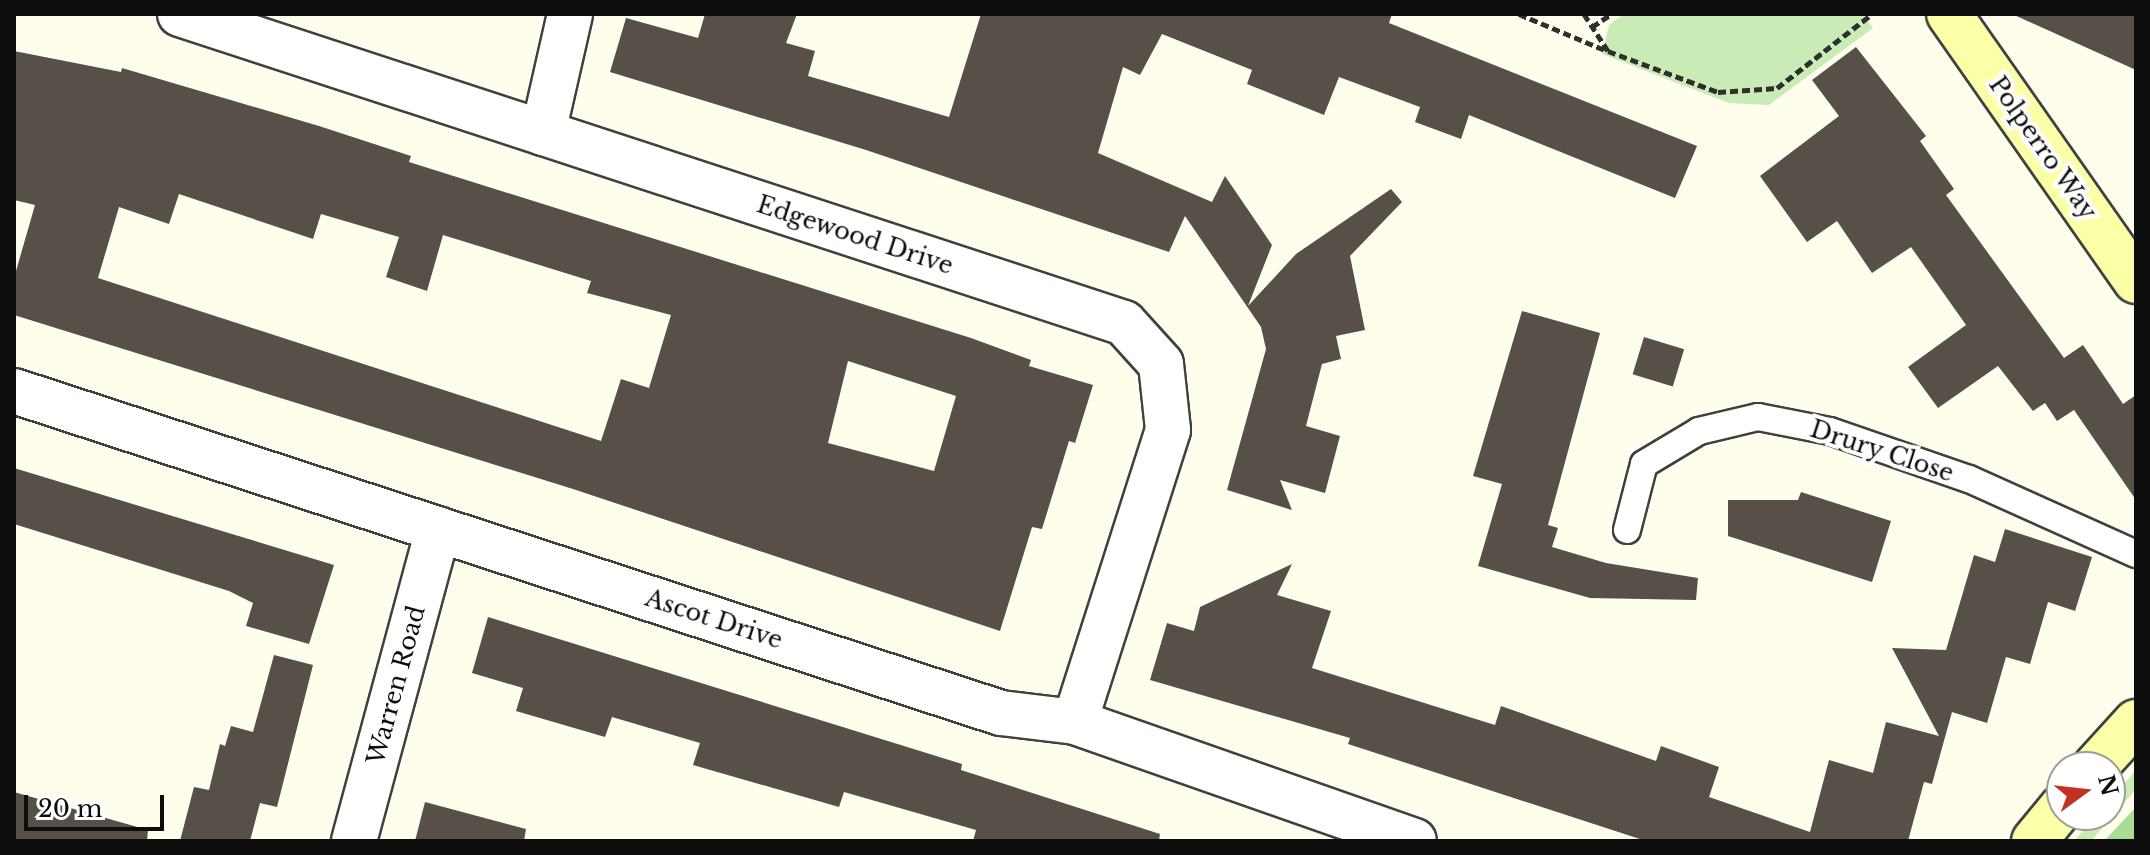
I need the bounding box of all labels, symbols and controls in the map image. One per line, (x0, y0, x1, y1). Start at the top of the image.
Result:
street label: Polperro Way (1983, 71, 2103, 225)
street label: Edgewood Drive (753, 190, 957, 280)
street label: Drury Close (1806, 414, 1958, 488)
street label: Ascot Drive (642, 583, 786, 655)
street label: Warren Road (361, 603, 431, 767)
north arrow (2046, 751, 2126, 831)
text: N (2092, 772, 2123, 799)
scale bar (28, 779, 168, 829)
text: 20 m (38, 794, 103, 823)

